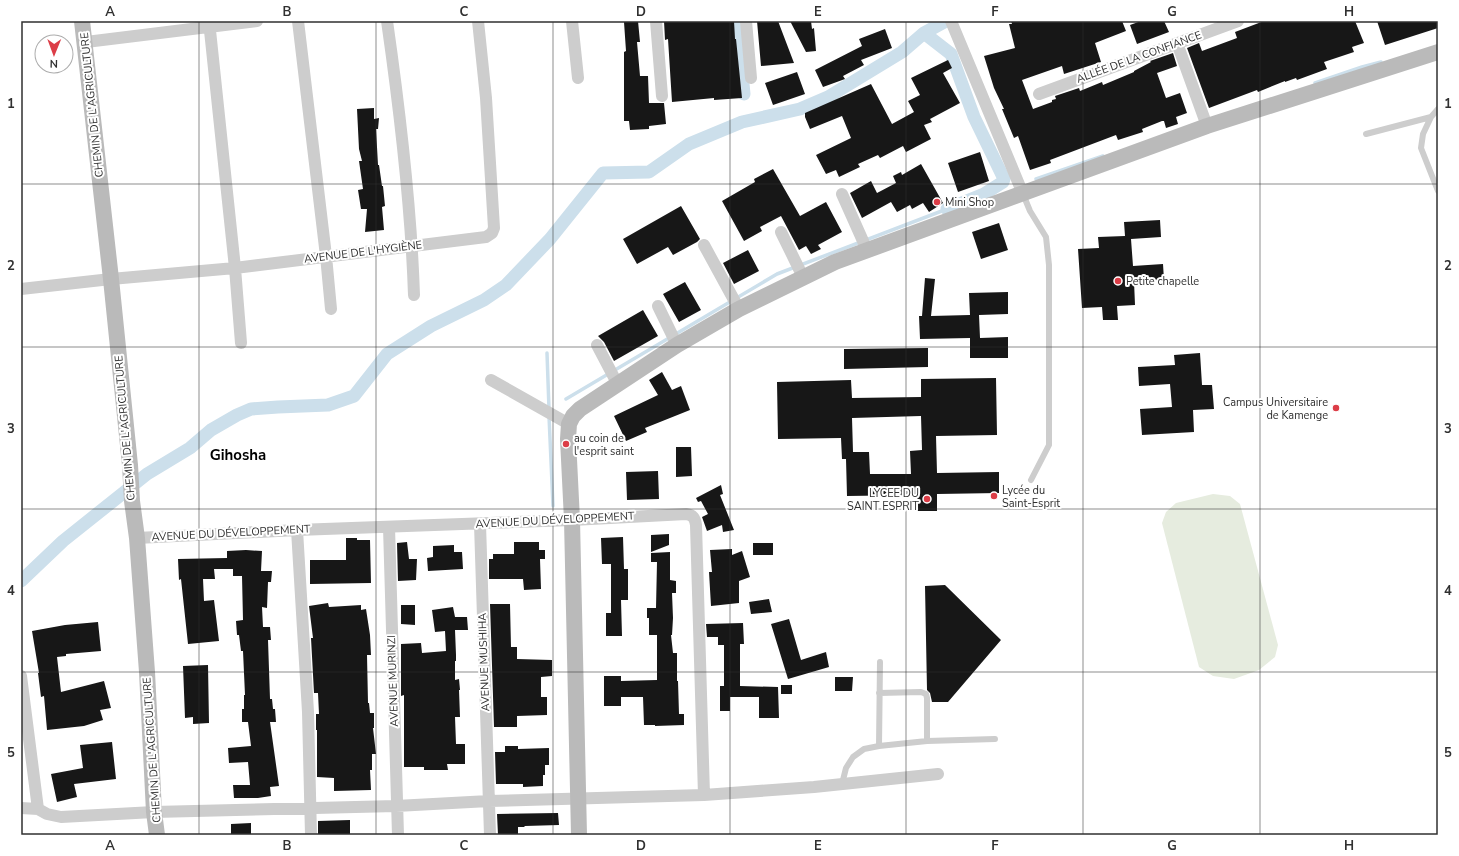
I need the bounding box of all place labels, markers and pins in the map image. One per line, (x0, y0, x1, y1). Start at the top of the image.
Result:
place label: Mini Shop (945, 195, 994, 210)
marker: Mini Shop (932, 197, 942, 207)
place label: Petite chapelle (1126, 274, 1199, 289)
marker: Petite chapelle (1113, 276, 1123, 286)
place label: Campus Universitaire de Kamenge (1223, 395, 1328, 423)
marker: Campus Universitaire de Kamenge (1331, 403, 1341, 413)
place label: au coin de l'esprit saint (574, 431, 634, 459)
marker: au coin de l'esprit saint (561, 439, 571, 449)
place label: Lycée du Saint-Esprit (1002, 483, 1060, 511)
place label: LYCEE DU SAINT ESPRIT (847, 486, 919, 514)
marker: Lycée du Saint-Esprit (989, 491, 999, 501)
marker: LYCEE DU SAINT ESPRIT (922, 494, 932, 504)

